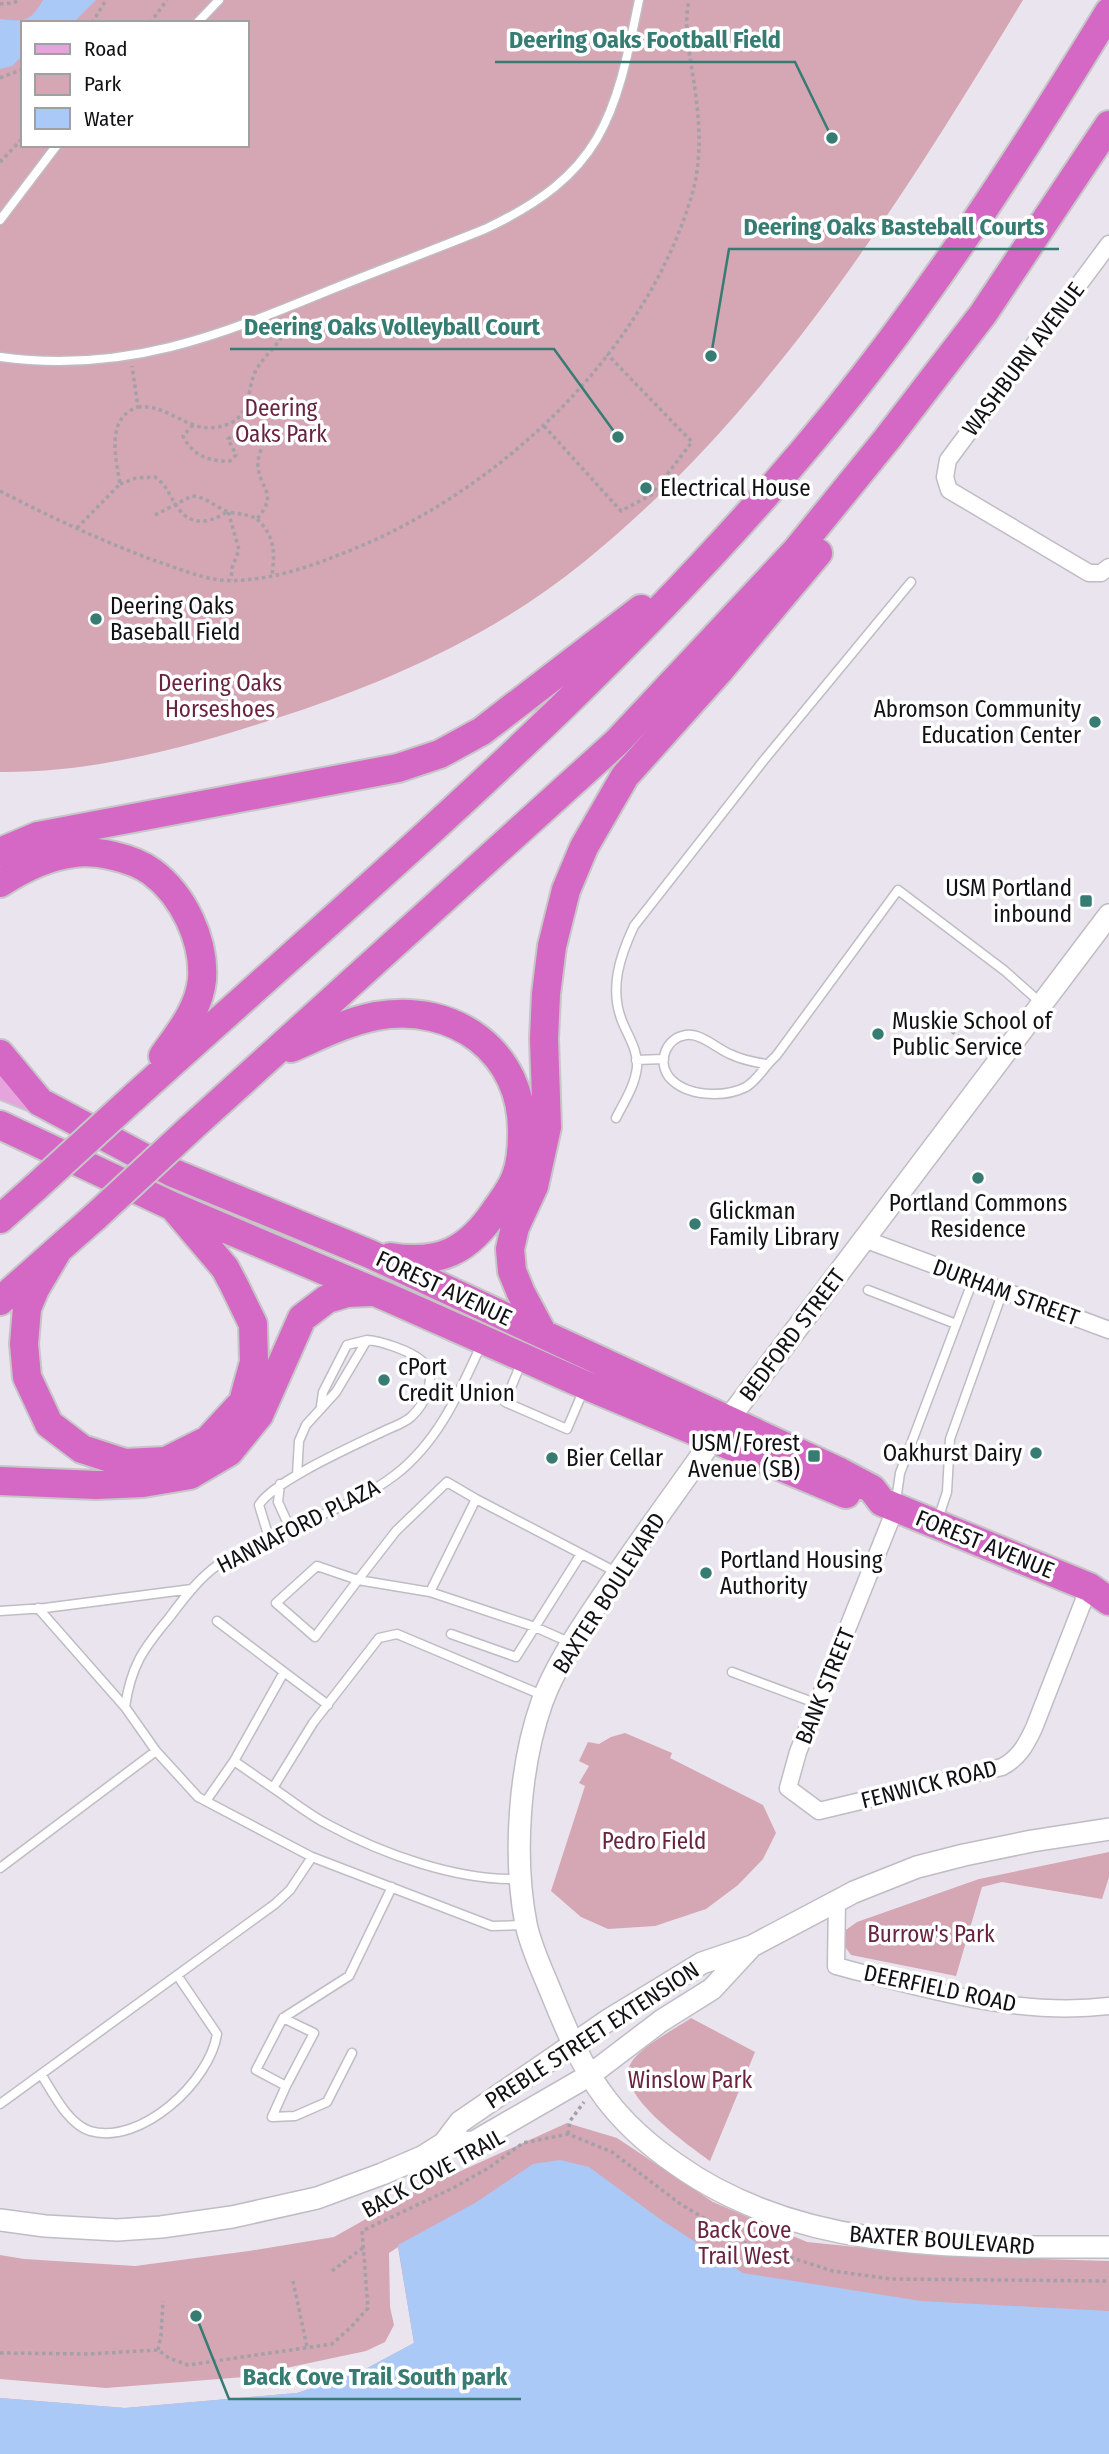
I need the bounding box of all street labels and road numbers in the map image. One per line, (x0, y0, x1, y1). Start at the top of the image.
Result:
street label: WASHBURN AVENUE (956, 277, 1090, 441)
street label: FOREST AVENUE (372, 1244, 516, 1332)
street label: DURHAM STREET (929, 1253, 1083, 1332)
street label: BEDFORD STREET (733, 1263, 851, 1407)
street label: HANNAFORD PLAZA (212, 1473, 384, 1579)
street label: FOREST AVENUE (912, 1504, 1058, 1584)
street label: BAXTER BOULEVARD (547, 1507, 671, 1679)
street label: BANK STREET (789, 1624, 861, 1748)
street label: FENWICK ROAD (858, 1754, 1000, 1814)
street label: PREBLE STREET EXTENSION (480, 1955, 704, 2115)
street label: DEERFIELD ROAD (861, 1958, 1019, 2018)
street label: BACK COVE TRAIL (357, 2122, 509, 2224)
street label: BAXTER BOULEVARD (848, 2220, 1036, 2260)

